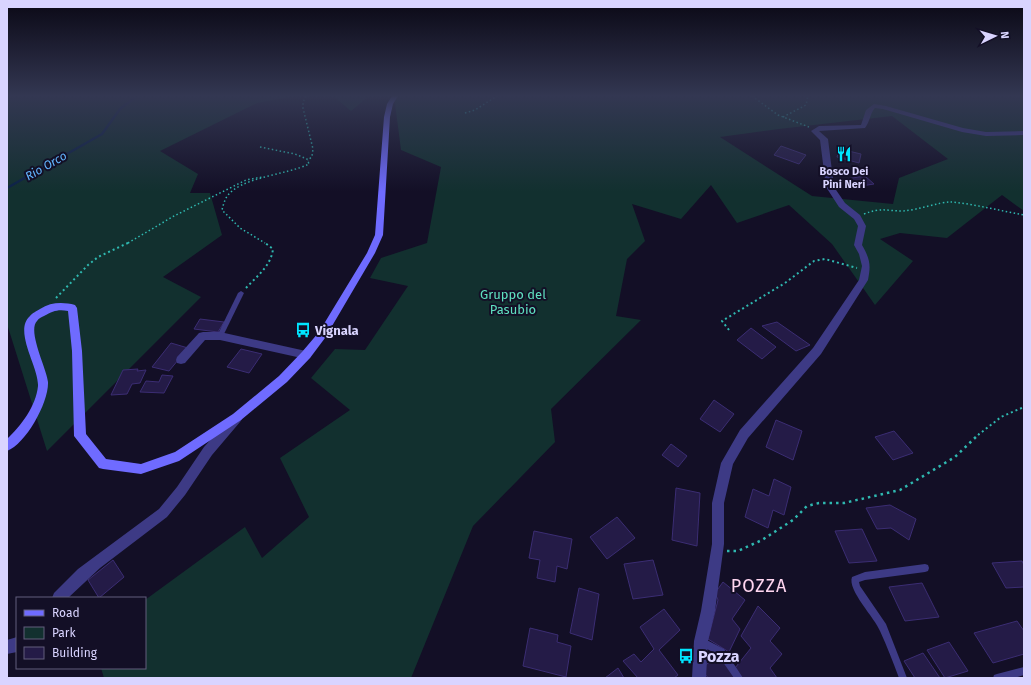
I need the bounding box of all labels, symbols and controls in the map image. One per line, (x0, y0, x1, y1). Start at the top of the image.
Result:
north arrow (975, 16, 1015, 56)
text: N (998, 31, 1011, 39)
restaurant icon: Bosco Dei Pini Neri (835, 145, 853, 163)
water label: Rio Orco (23, 149, 69, 183)
place label: Bosco Dei Pini Neri (820, 165, 868, 191)
park label: Gruppo del Pasubio (480, 287, 546, 317)
bus stop icon: Vignala (294, 321, 312, 339)
place label: Vignala (314, 323, 359, 338)
district label: POZZA (731, 575, 787, 597)
legend (16, 597, 146, 669)
text: Road (52, 606, 80, 620)
text: Park (52, 626, 76, 640)
text: Building (52, 646, 98, 660)
bus stop icon: Pozza (677, 647, 695, 665)
place label: Pozza (698, 647, 740, 666)

